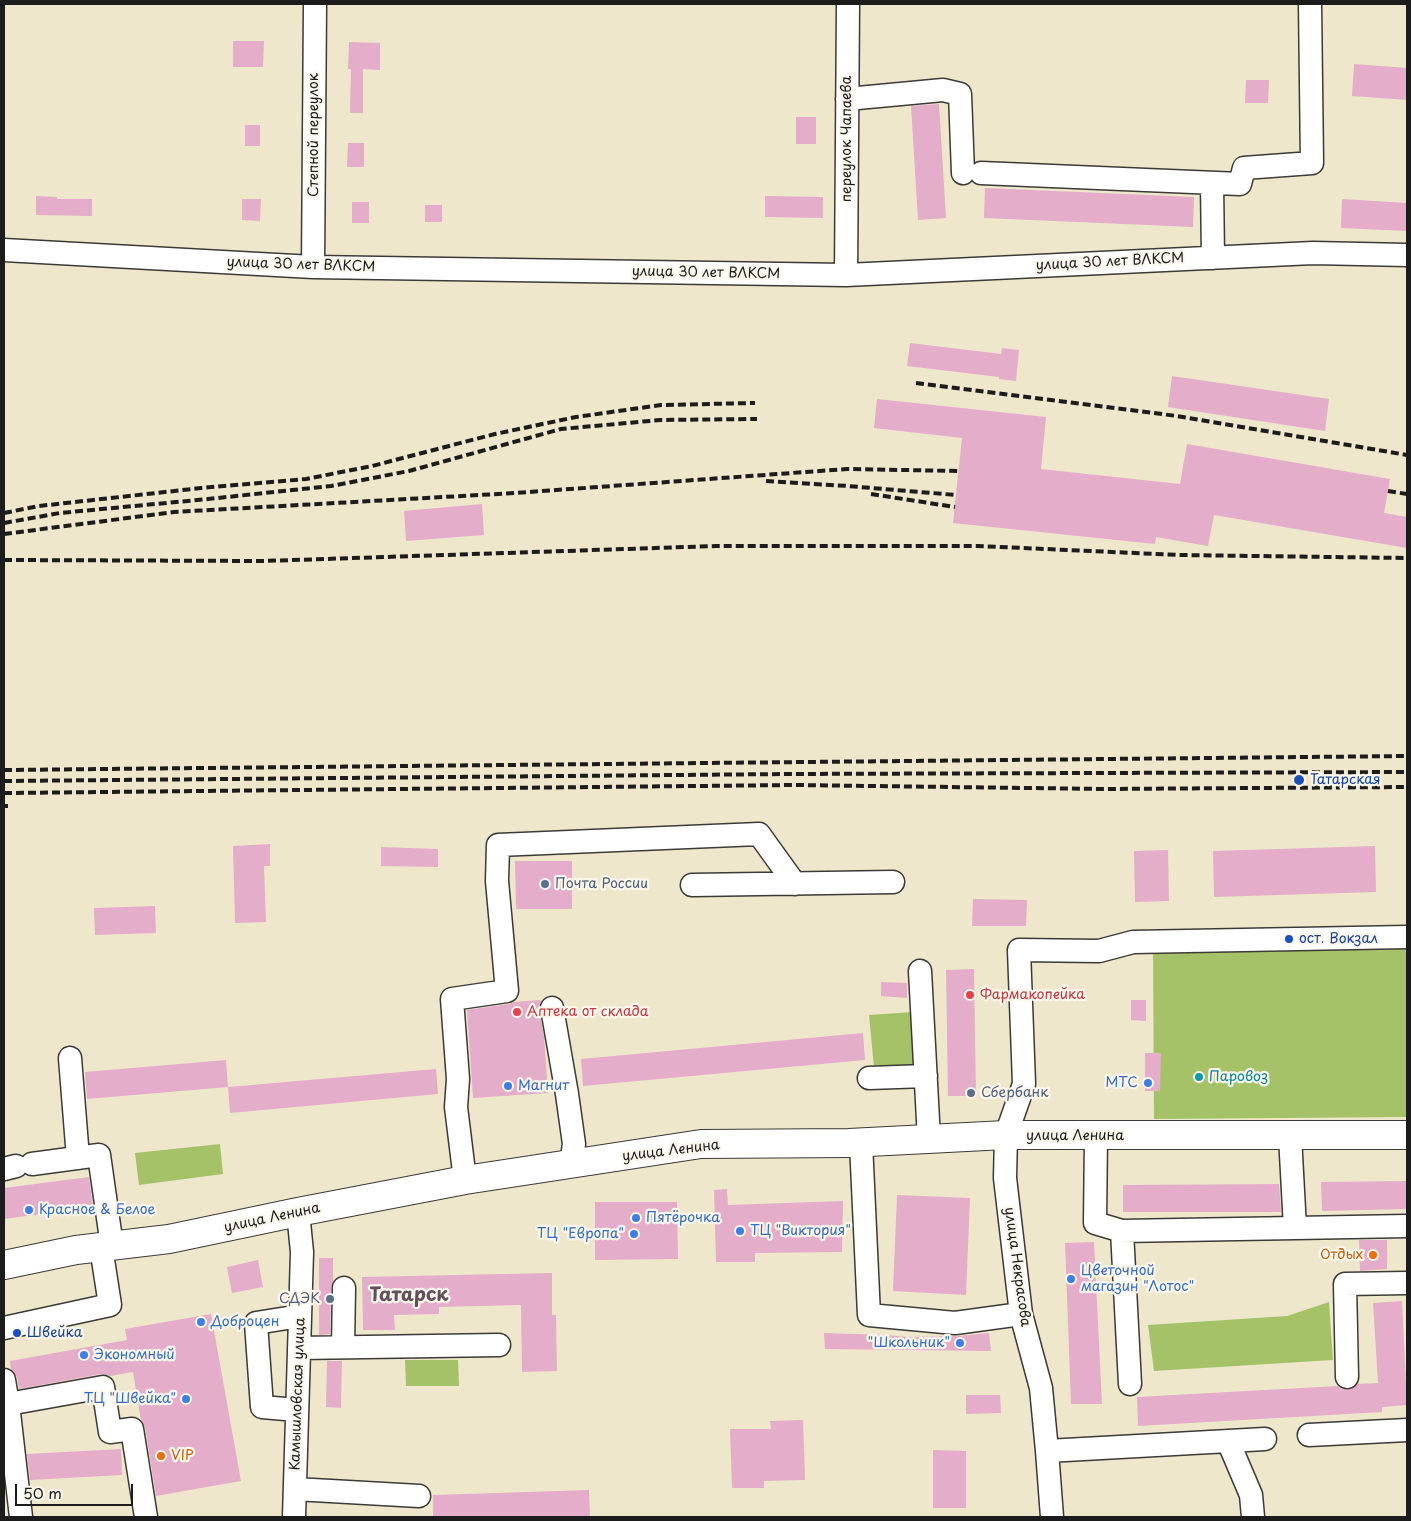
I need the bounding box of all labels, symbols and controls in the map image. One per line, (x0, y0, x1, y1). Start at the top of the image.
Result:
street label: Степной переулок (306, 73, 322, 197)
street label: переулок Чапаева (839, 76, 855, 202)
street label: улица 30 лет ВЛКСМ (1035, 250, 1185, 274)
street label: улица 30 лет ВЛКСМ (226, 254, 376, 276)
street label: улица 30 лет ВЛКСМ (632, 263, 780, 283)
place label: Татарская (1310, 772, 1381, 788)
marker: Татарская (1292, 773, 1306, 787)
place label: Почта России (555, 876, 648, 892)
marker: Почта России (539, 878, 551, 890)
place label: ост. Вокзал (1299, 931, 1378, 947)
marker: ост. Вокзал (1283, 933, 1295, 945)
place label: Фармакопейка (980, 987, 1085, 1003)
marker: Фармакопейка (964, 989, 976, 1001)
place label: Аптека от склада (527, 1004, 649, 1020)
marker: Аптека от склада (511, 1006, 523, 1018)
place label: Паровоз (1209, 1069, 1268, 1085)
marker: Паровоз (1193, 1071, 1205, 1083)
place label: МТС (1105, 1075, 1138, 1091)
marker: МТС (1142, 1077, 1154, 1089)
place label: Магнит (518, 1078, 569, 1094)
marker: Магнит (502, 1080, 514, 1092)
place label: Сбербанк (981, 1085, 1049, 1101)
marker: Сбербанк (965, 1087, 977, 1099)
street label: улица Ленина (1026, 1128, 1124, 1144)
street label: улица Ленина (621, 1137, 721, 1165)
street label: улица Ленина (222, 1200, 322, 1236)
place label: Красное & Белое (39, 1202, 155, 1218)
marker: Красное & Белое (23, 1204, 35, 1216)
street label: улица Некрасова (1000, 1206, 1034, 1328)
place label: Пятёрочка (646, 1210, 720, 1226)
marker: Пятёрочка (630, 1212, 642, 1224)
place label: ТЦ "Виктория" (750, 1223, 851, 1239)
marker: ТЦ "Виктория" (734, 1225, 746, 1237)
place label: ТЦ "Европа" (537, 1226, 624, 1242)
marker: ТЦ "Европа" (628, 1228, 640, 1240)
place label: Отдых (1320, 1247, 1363, 1263)
marker: Отдых (1367, 1249, 1379, 1261)
place label: Цветочной магазин "Лотос" (1081, 1263, 1194, 1295)
marker: Цветочной магазин "Лотос" (1065, 1273, 1077, 1285)
district label: Татарск (370, 1285, 448, 1307)
place label: СДЭК (279, 1291, 320, 1307)
marker: СДЭК (324, 1293, 336, 1305)
place label: Доброцен (211, 1314, 279, 1330)
marker: Доброцен (195, 1316, 207, 1328)
street label: Камышловская улица (287, 1317, 309, 1471)
place label: Швейка (27, 1325, 82, 1341)
marker: Швейка (11, 1327, 23, 1339)
place label: "Школьник" (868, 1335, 950, 1351)
marker: "Школьник" (954, 1337, 966, 1349)
place label: Экономный (94, 1347, 175, 1363)
marker: Экономный (78, 1349, 90, 1361)
place label: ТЦ "Швейка" (84, 1391, 176, 1407)
marker: ТЦ "Швейка" (180, 1393, 192, 1405)
place label: VIP (171, 1448, 194, 1464)
marker: VIP (155, 1450, 167, 1462)
scale bar (18, 1474, 135, 1506)
text: 50 m (23, 1481, 62, 1504)

